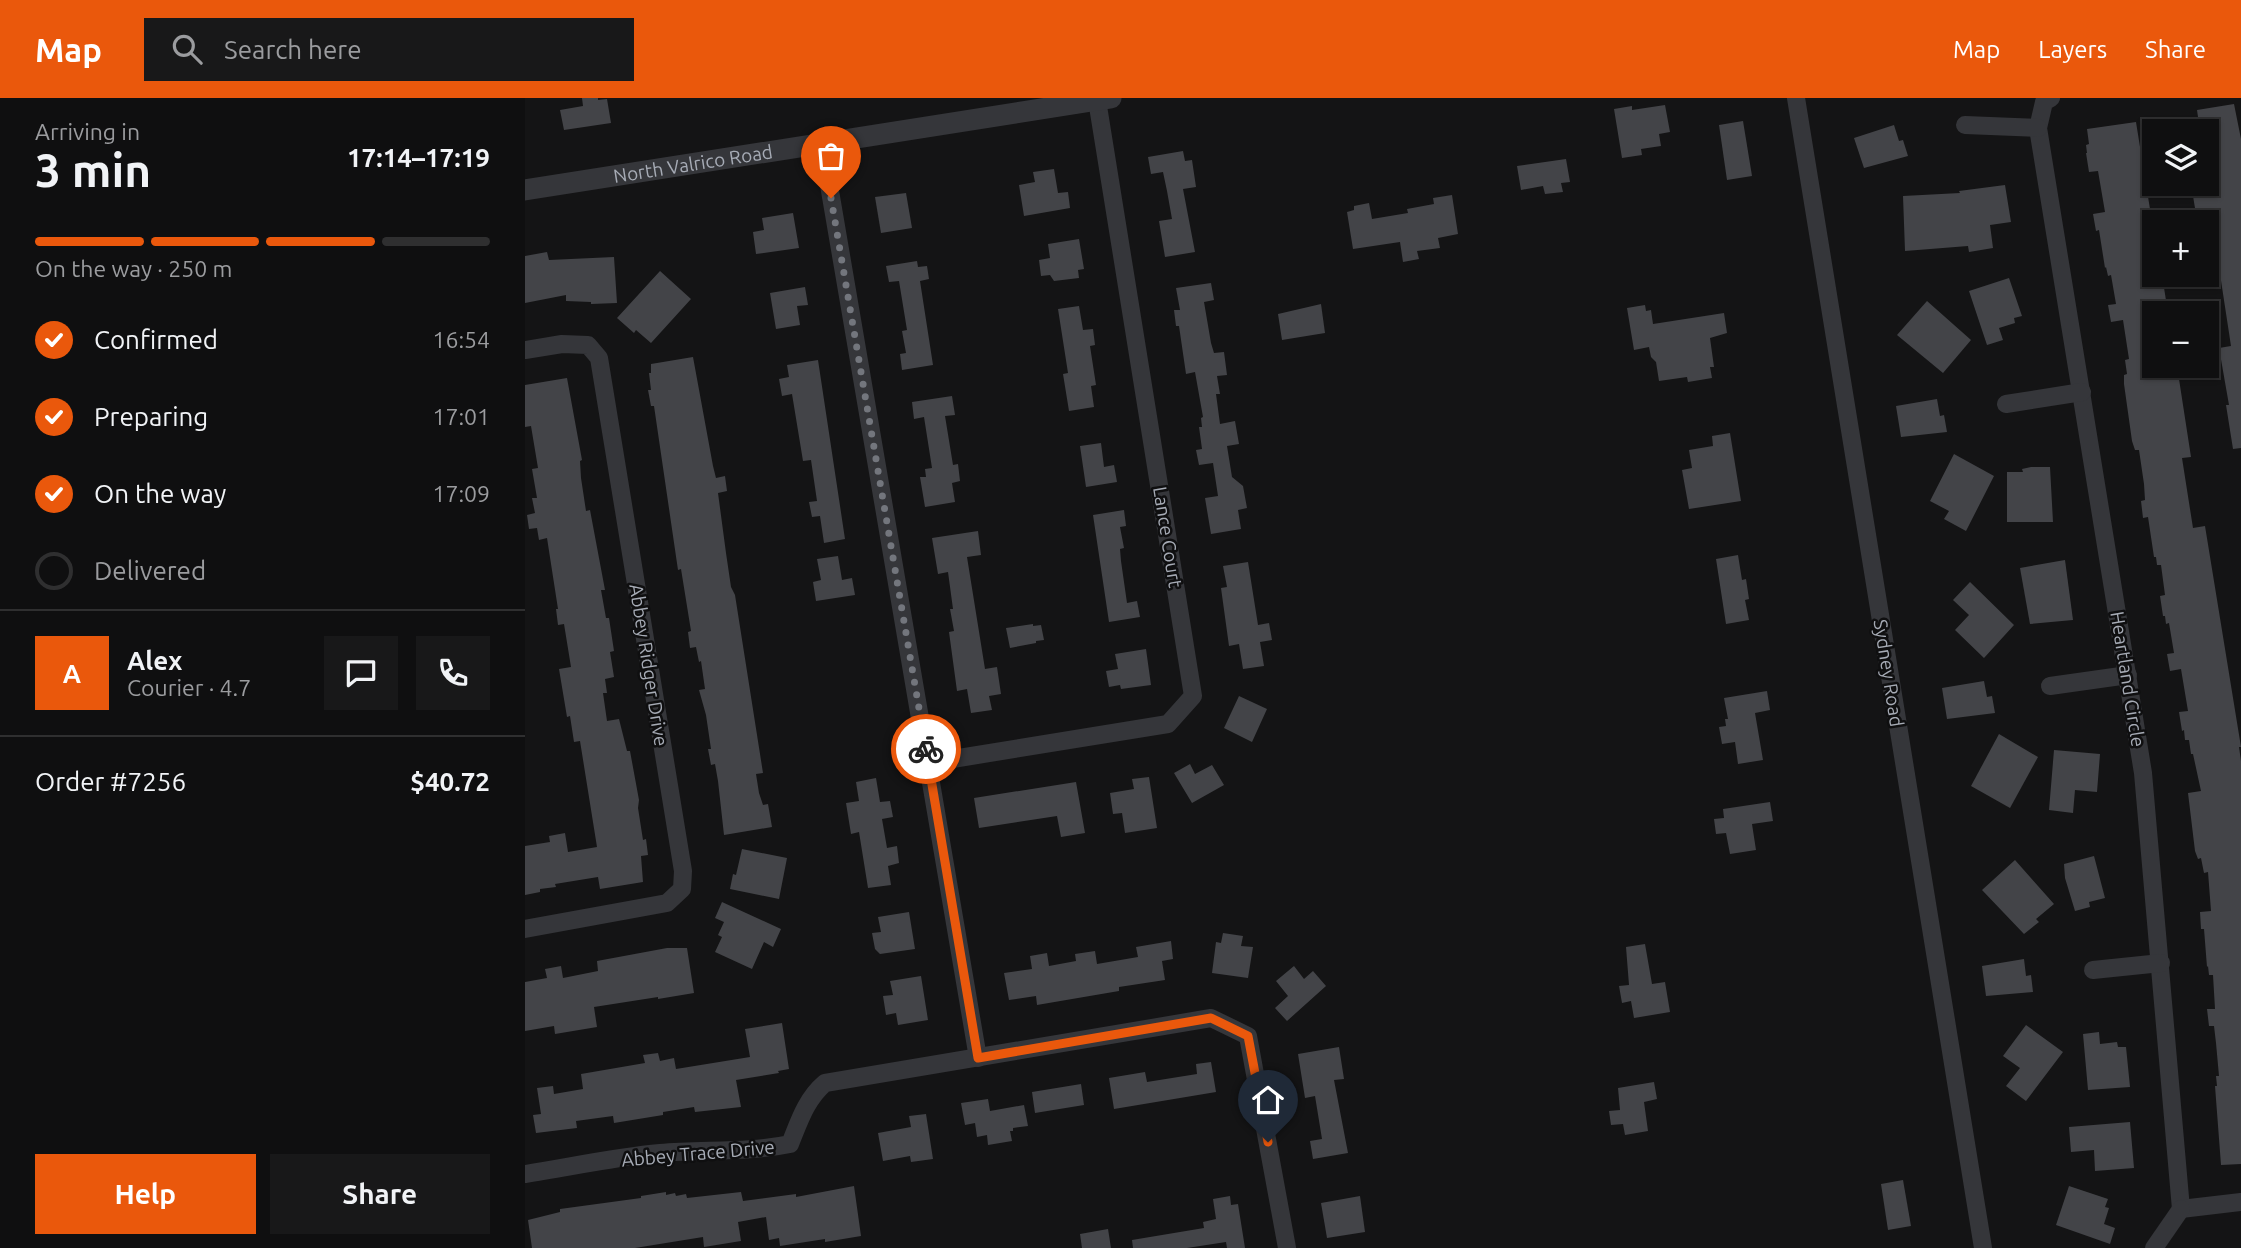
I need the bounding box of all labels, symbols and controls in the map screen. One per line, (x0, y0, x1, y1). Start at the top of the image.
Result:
search box (144, 18, 634, 81)
icon: search (168, 30, 206, 68)
text: Map (35, 31, 102, 68)
text: Search here (224, 35, 362, 64)
text: Map (1953, 36, 2000, 63)
text: Layers (2038, 36, 2107, 63)
text: Share (2145, 36, 2206, 63)
text: Arriving in (35, 119, 140, 144)
map controls (2142, 119, 2219, 378)
button: layers (2142, 119, 2219, 196)
pin (801, 126, 861, 198)
icon: bag (812, 137, 850, 175)
street label: North Valrico Road (612, 140, 774, 187)
text: 17:14–17:19 (347, 143, 490, 172)
text: 3 min (35, 144, 151, 196)
button: + (2142, 210, 2219, 287)
text: On the way · 250 m (35, 256, 232, 281)
button: − (2142, 301, 2219, 378)
icon: check (35, 321, 73, 359)
text: Confirmed (94, 325, 218, 354)
text: 16:54 (432, 327, 490, 352)
icon: check (35, 398, 73, 436)
text: Preparing (94, 402, 208, 431)
text: 17:01 (432, 404, 490, 429)
icon: check (35, 475, 73, 513)
text: On the way (94, 479, 226, 508)
text: 17:09 (432, 481, 490, 506)
street label: Lance Court (1149, 485, 1187, 590)
text: Delivered (94, 556, 206, 585)
street label: Abbey Ridger Drive (625, 582, 673, 748)
street label: Heartland Circle (2106, 610, 2150, 748)
street label: Sydney Road (1870, 618, 1908, 728)
button: chat (324, 636, 398, 710)
button: phone (416, 636, 490, 710)
text: Alex (127, 646, 182, 675)
text: A (63, 659, 81, 688)
text: Courier · 4.7 (127, 675, 251, 700)
courier (891, 714, 961, 784)
icon: bike (907, 730, 945, 768)
text: Order #7256 (35, 767, 186, 796)
text: $40.72 (410, 767, 490, 796)
pin (1238, 1070, 1298, 1142)
icon: home (1249, 1081, 1287, 1119)
street label: Abbey Trace Drive (620, 1135, 776, 1171)
button: Help (35, 1154, 256, 1234)
button: Share (270, 1154, 490, 1234)

